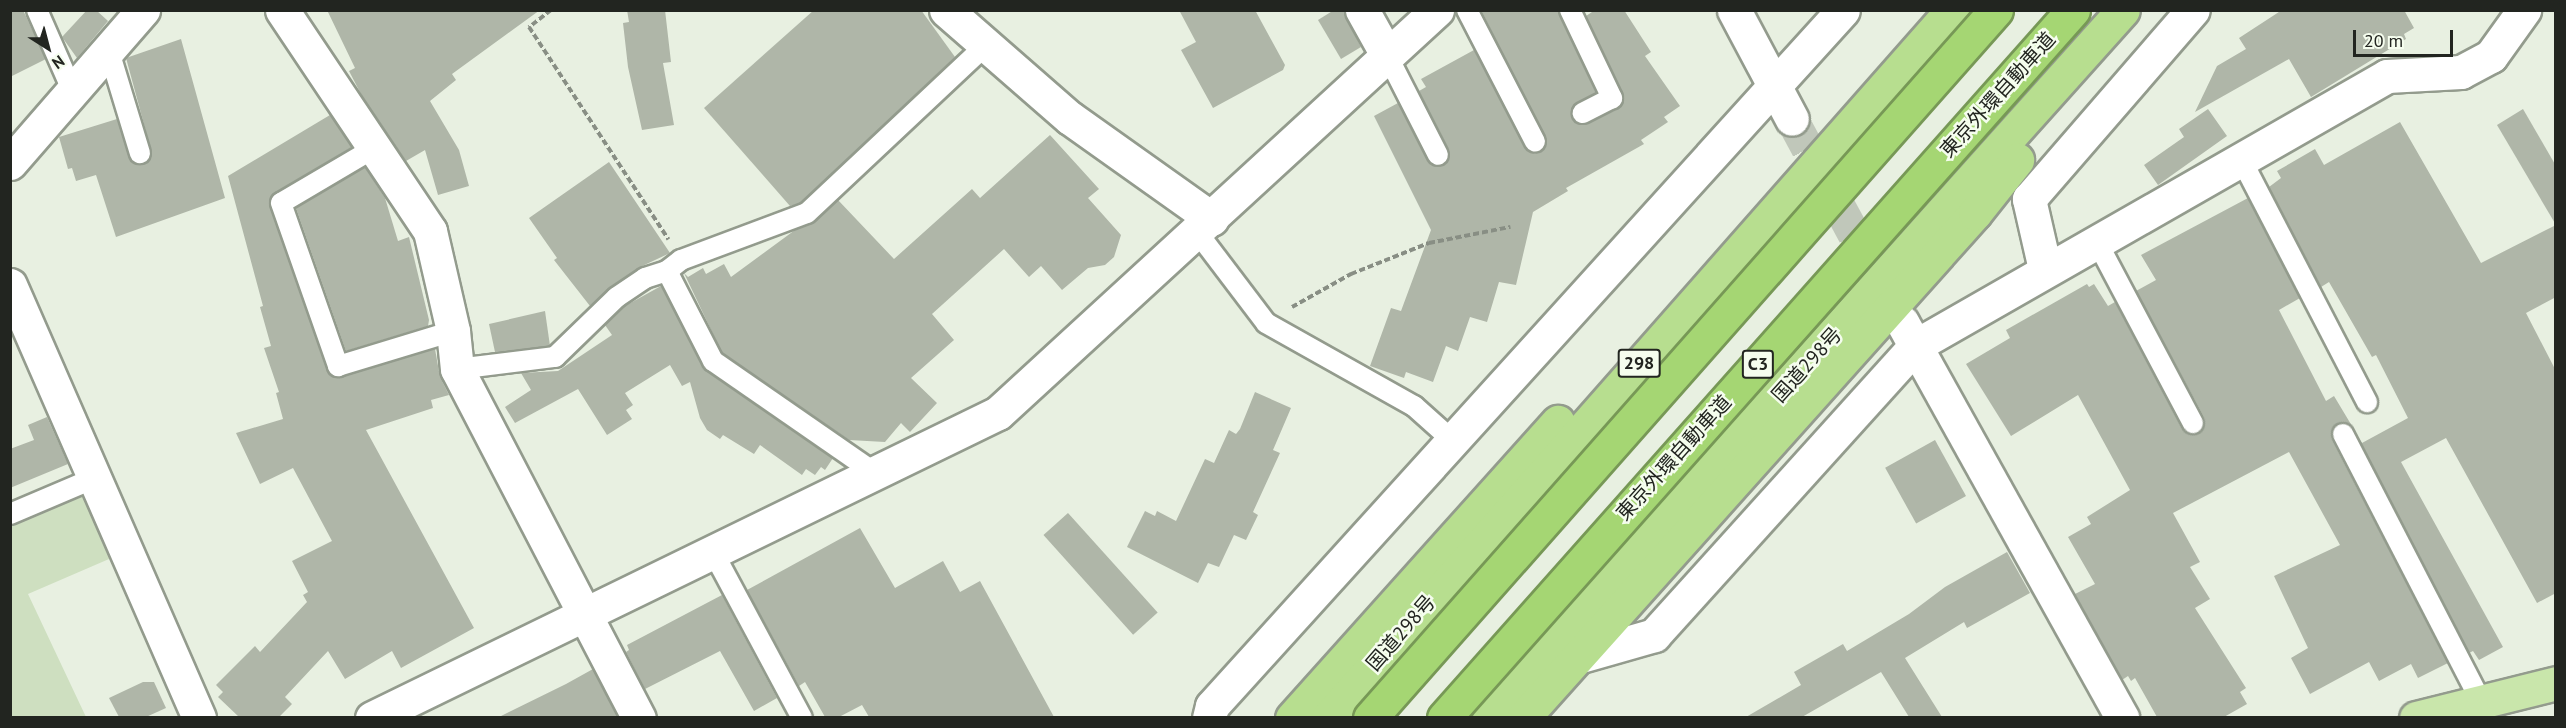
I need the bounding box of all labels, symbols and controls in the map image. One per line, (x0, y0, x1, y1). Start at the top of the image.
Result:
north arrow (18, 18, 78, 78)
scale bar (2356, 18, 2456, 56)
street label: 東京外環自動車道 (1936, 28, 2060, 162)
text: 20 m (2364, 29, 2403, 52)
text: N (48, 51, 69, 74)
street label: 国道298号 (1767, 323, 1847, 407)
road number: 298 (1616, 348, 1662, 378)
road number: C3 (1742, 349, 1774, 379)
street label: 東京外環自動車道 (1612, 391, 1736, 525)
street label: 国道298号 (1362, 590, 1440, 676)

